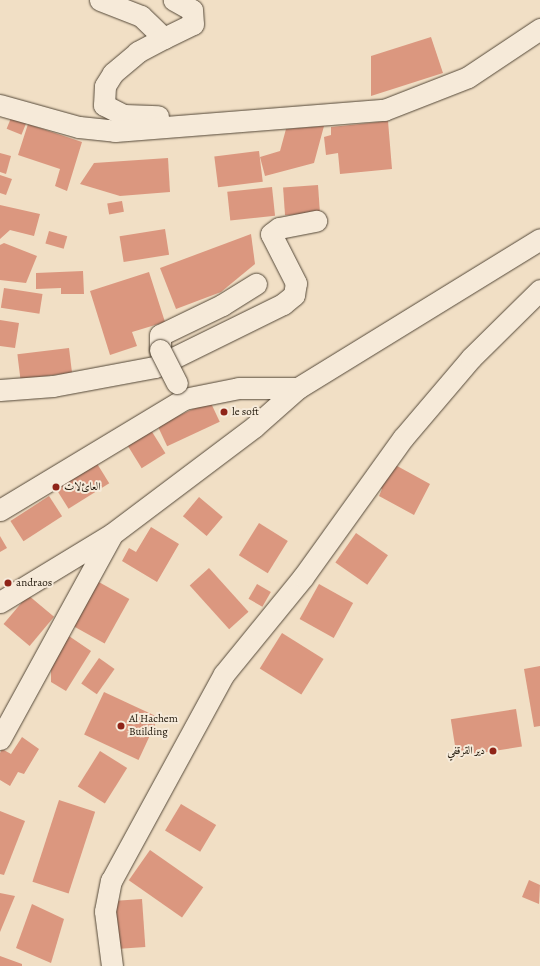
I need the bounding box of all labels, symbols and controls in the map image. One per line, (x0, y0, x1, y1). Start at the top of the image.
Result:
place label: le soft (232, 405, 259, 419)
marker: le soft (219, 407, 229, 417)
place label: العائﻻت (64, 480, 101, 494)
marker: العائﻻت (51, 482, 61, 492)
place label: andraos (16, 576, 52, 590)
marker: andraos (3, 578, 13, 588)
place label: Al Hachem Building (129, 713, 178, 739)
marker: Al Hachem Building (116, 721, 126, 731)
place label: دير القرقفي (447, 744, 485, 758)
marker: دير القرقفي (488, 746, 498, 756)

